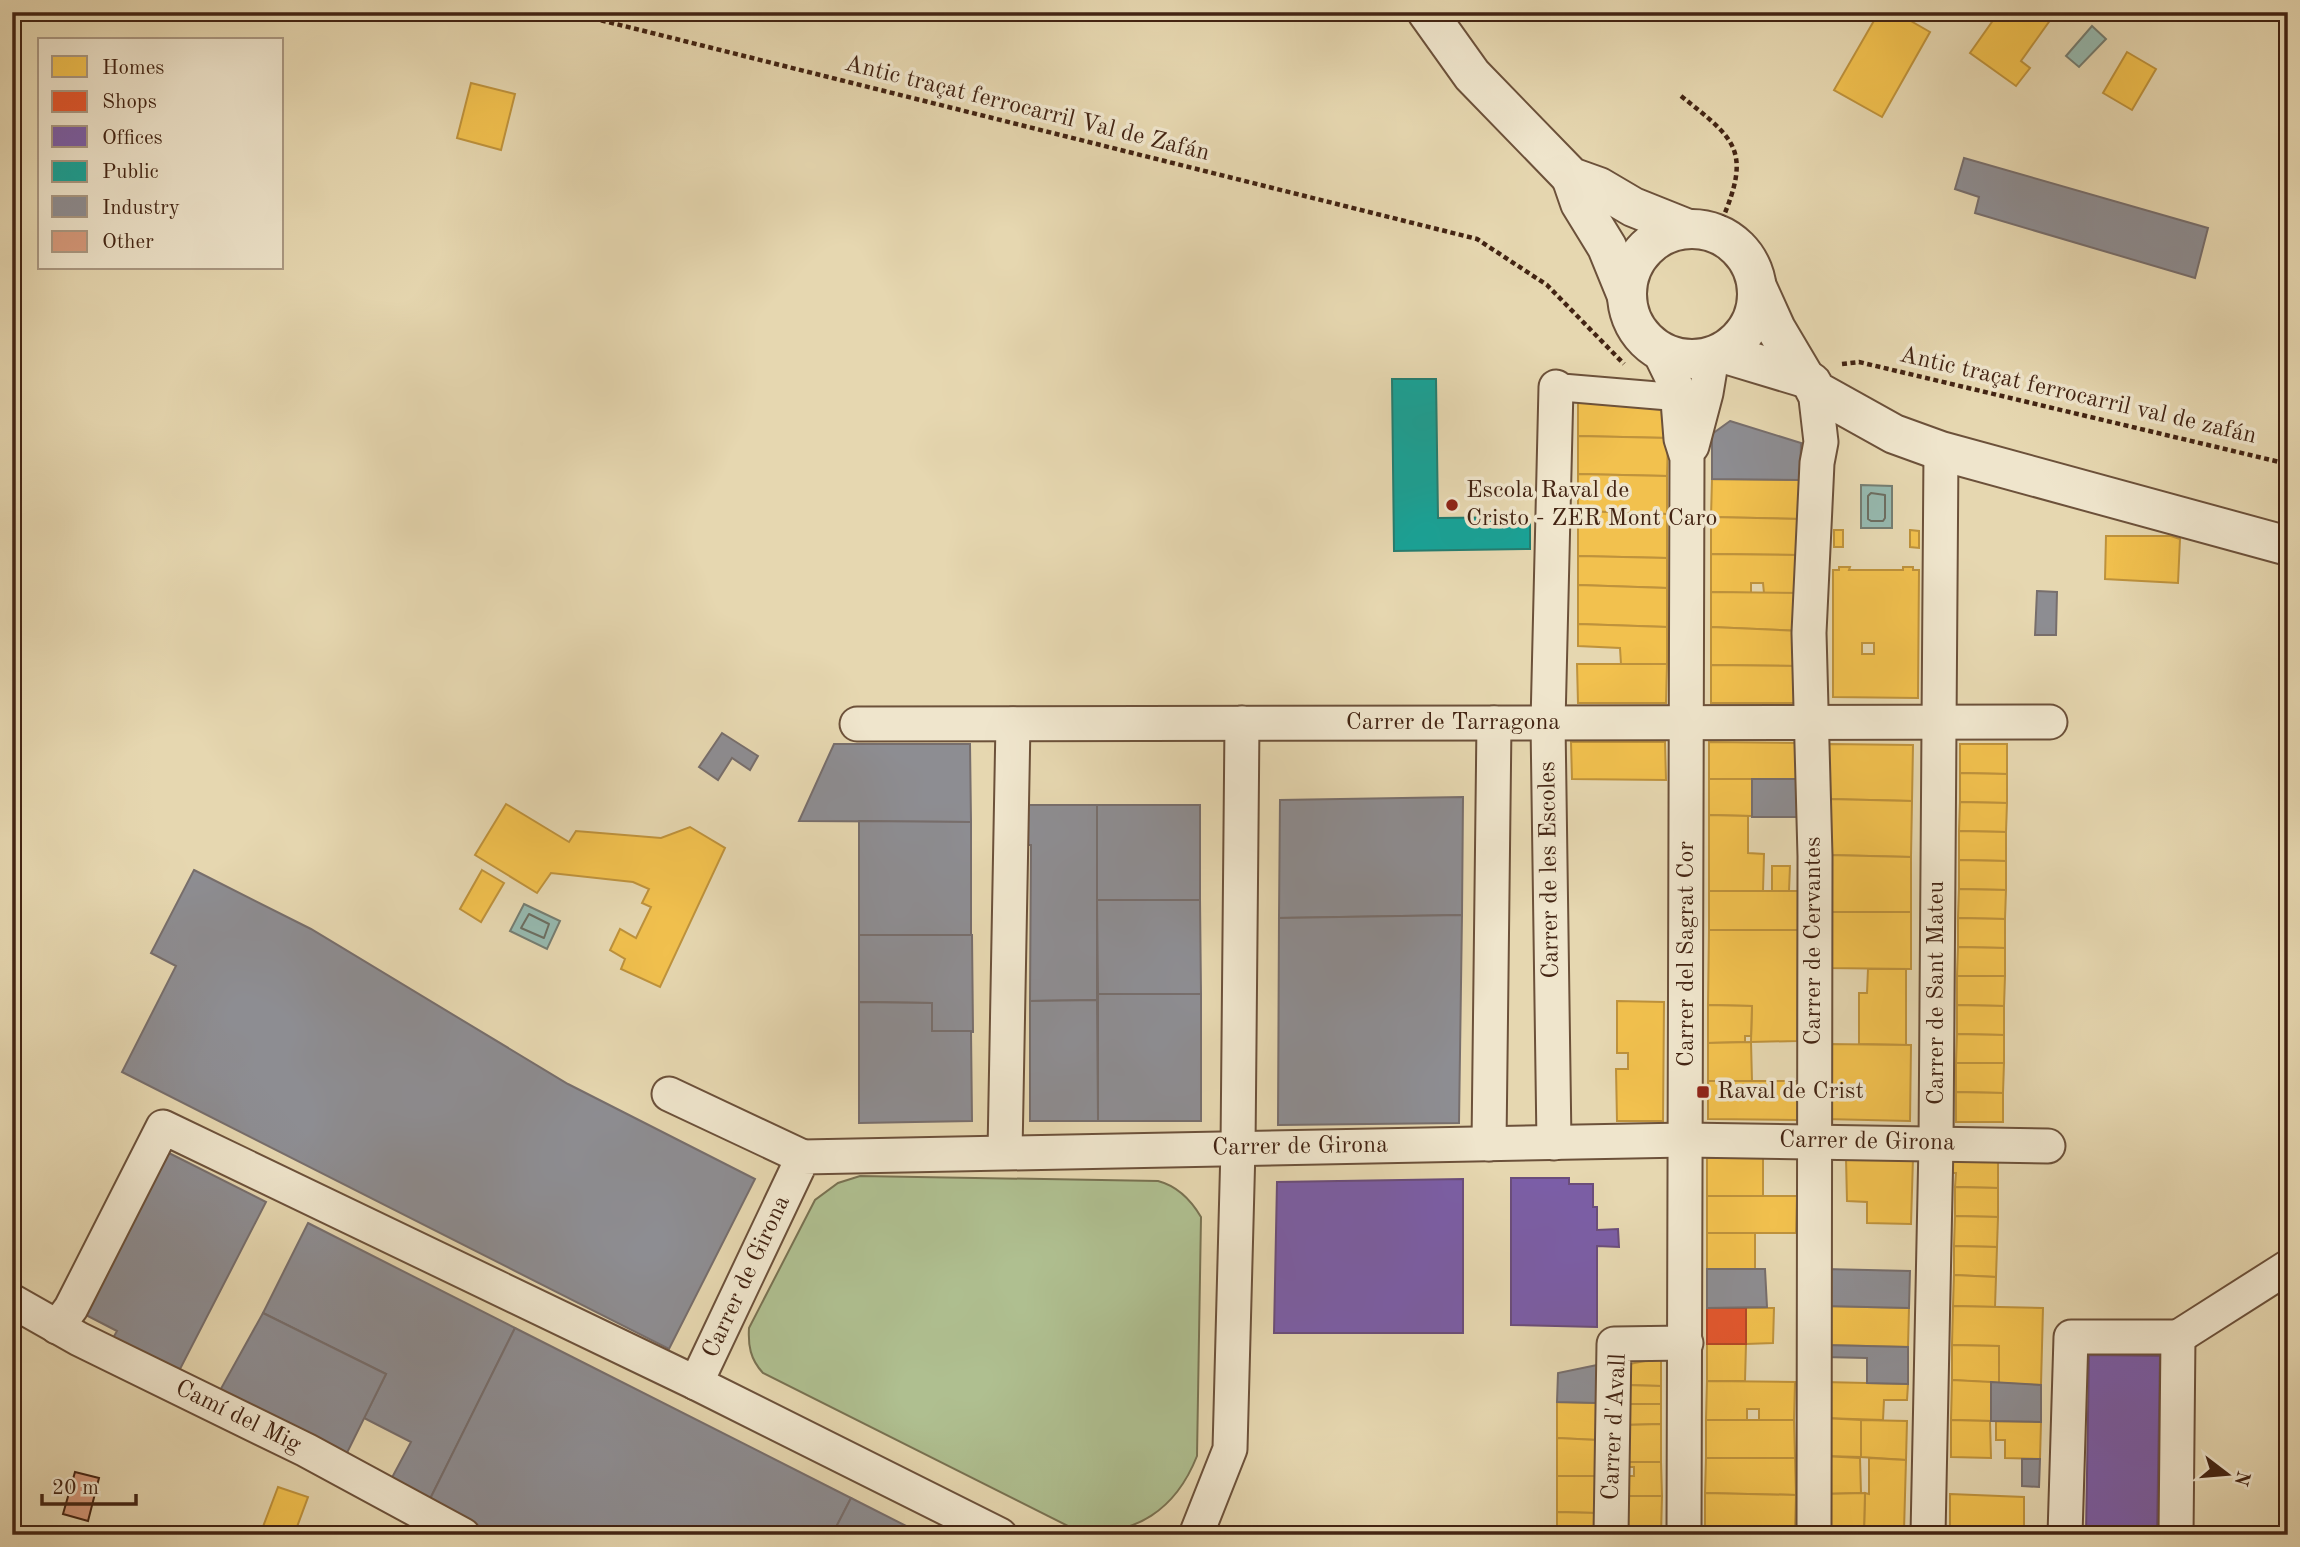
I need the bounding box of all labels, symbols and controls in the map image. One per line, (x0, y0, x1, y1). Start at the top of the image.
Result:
legend (38, 38, 284, 270)
street label: Antic traçat ferrocarril Val de Zafán (842, 52, 1212, 166)
text: Homes (102, 58, 164, 79)
text: Shops (102, 92, 157, 113)
text: Offices (102, 128, 163, 149)
text: Public (102, 162, 159, 183)
text: Industry (102, 198, 180, 219)
text: Other (102, 232, 154, 253)
street label: Antic traçat ferrocarril val de zafán (1897, 343, 2259, 449)
place label: Escola Raval de Cristo - ZER Mont Caro (1466, 479, 1717, 531)
marker: Escola Raval de Cristo - ZER Mont Caro (1444, 497, 1460, 513)
street label: Carrer de Tarragona (1346, 711, 1560, 735)
street label: Carrer de les Escoles (1536, 761, 1564, 979)
street label: Carrer de Cervantes (1802, 836, 1826, 1046)
street label: Carrer del Sagrat Cor (1675, 841, 1699, 1067)
street label: Carrer de Sant Mateu (1925, 881, 1949, 1105)
place label: Raval de Crist (1717, 1080, 1864, 1104)
marker: Raval de Crist (1695, 1084, 1711, 1100)
street label: Carrer de Girona (1779, 1128, 1955, 1156)
street label: Carrer de Girona (1212, 1133, 1388, 1161)
street label: Carrer de Girona (699, 1192, 795, 1362)
street label: Carrer d'Avall (1599, 1353, 1631, 1501)
street label: Camí del Mig (171, 1376, 305, 1458)
north arrow (2192, 1438, 2262, 1508)
scale bar (42, 1463, 136, 1507)
text: N (2230, 1468, 2252, 1488)
text: 20 m (52, 1478, 99, 1499)

